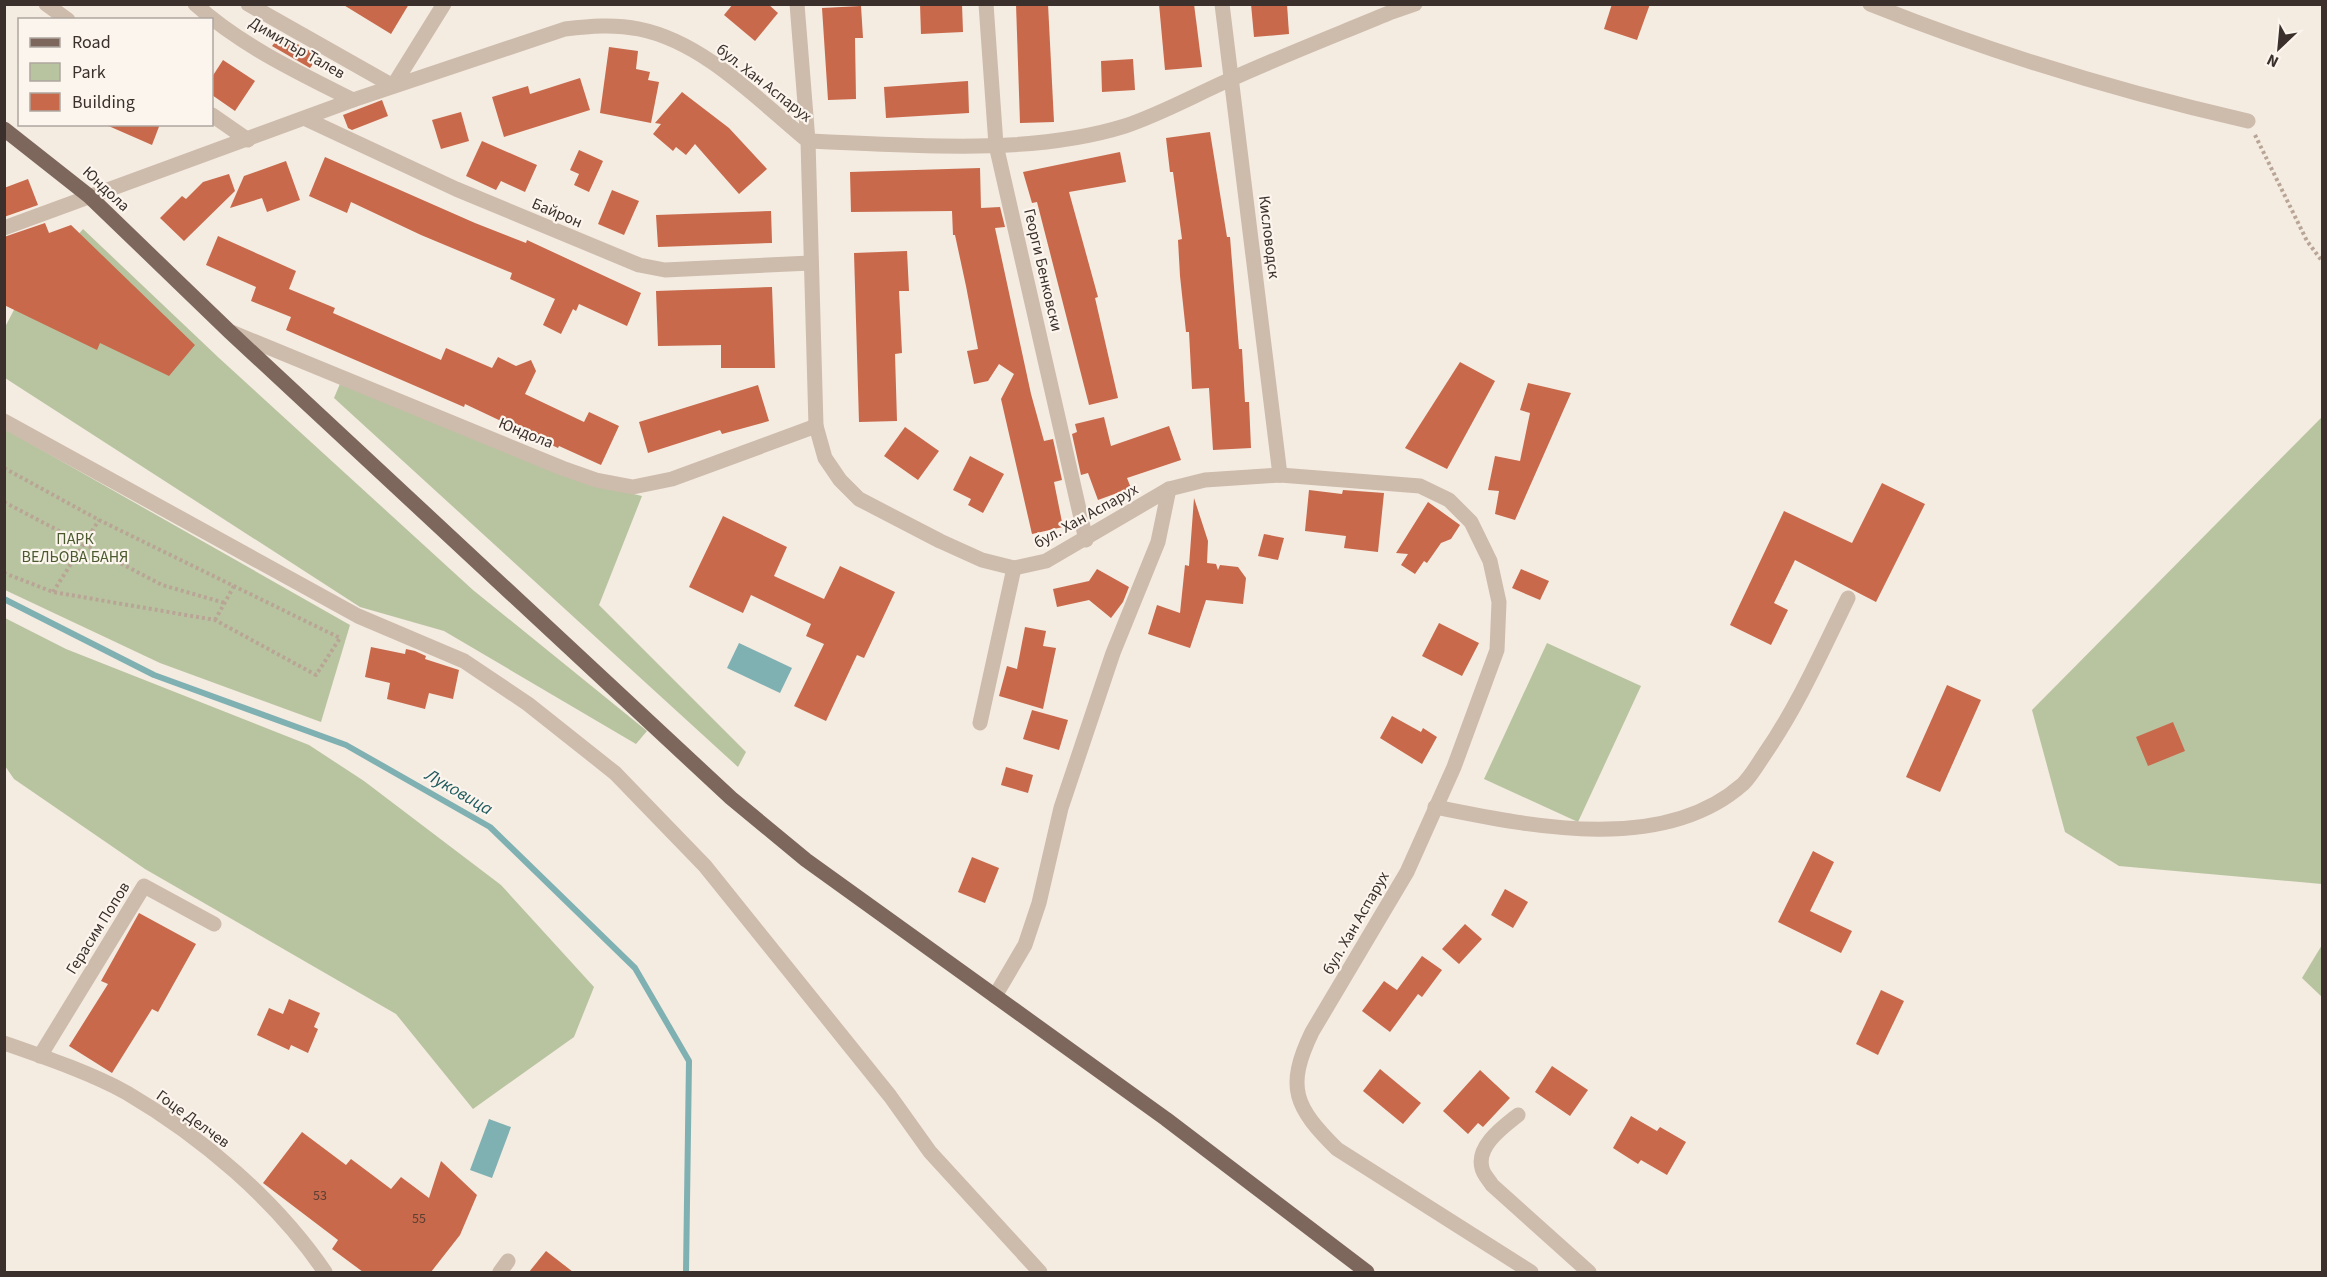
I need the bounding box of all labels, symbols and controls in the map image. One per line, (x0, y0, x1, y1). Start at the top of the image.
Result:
street label: Димитър Талев (245, 12, 349, 84)
legend (18, 18, 213, 126)
north arrow (2249, 18, 2309, 78)
text: Road (72, 30, 111, 55)
street label: бул. Хан Аспарух (711, 39, 817, 127)
text: N (2263, 48, 2282, 73)
text: Park (72, 60, 106, 85)
text: Building (72, 90, 135, 115)
street label: Юндола (78, 161, 134, 217)
street label: Байрон (528, 193, 586, 233)
street label: Кисловодск (1253, 194, 1285, 280)
street label: Георги Бенковски (1018, 206, 1068, 334)
street label: Юндола (495, 412, 557, 454)
street label: бул. Хан Аспарух (1030, 478, 1142, 554)
park label: ПАРК ВЕЛЬОВА БАНЯ (22, 528, 128, 568)
water label: Луковица (420, 762, 498, 822)
street label: бул. Хан Аспарух (1317, 867, 1395, 979)
street label: Герасим Попов (61, 878, 135, 978)
street label: Гоце Делчев (152, 1085, 234, 1153)
house number: 53 (313, 1186, 327, 1206)
house number: 55 (412, 1209, 426, 1229)

